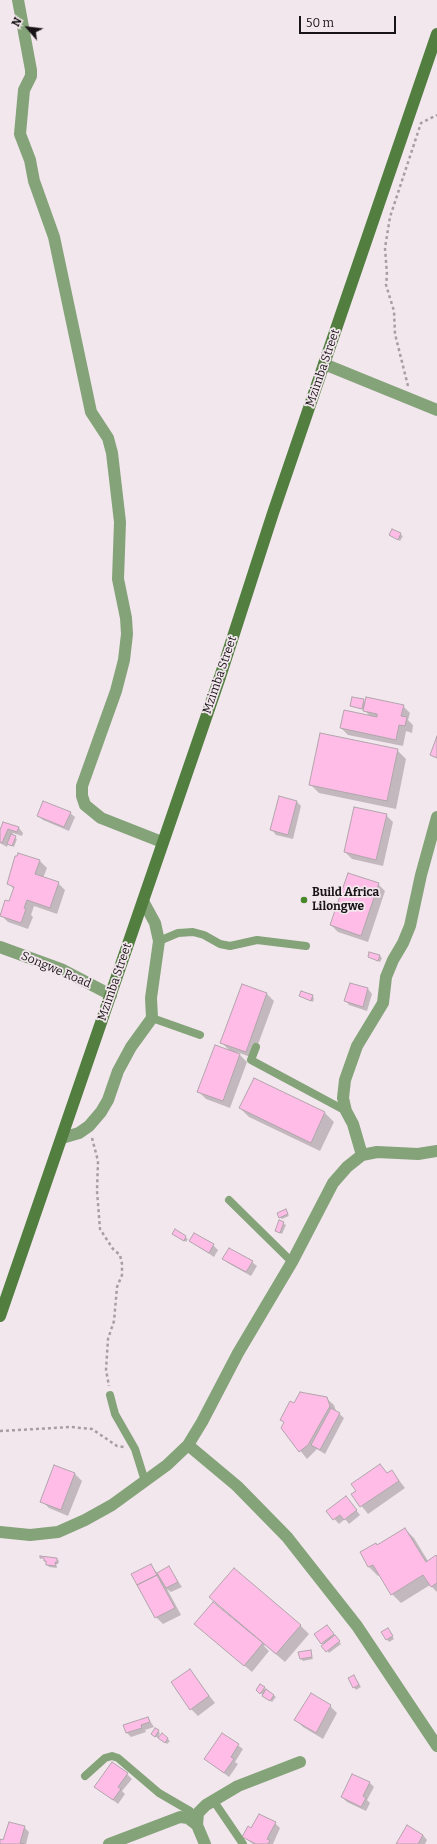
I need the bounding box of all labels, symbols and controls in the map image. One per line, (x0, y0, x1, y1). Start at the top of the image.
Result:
north arrow (8, 8, 48, 48)
scale bar (301, 8, 398, 34)
text: N (9, 15, 25, 29)
text: 50 m (306, 16, 334, 30)
street label: Mzimba Street (303, 327, 343, 409)
street label: Mzimba Street (200, 634, 240, 716)
place label: Build Africa Lilongwe (312, 886, 379, 914)
marker: Build Africa Lilongwe (299, 895, 309, 905)
street label: Mzimba Street (95, 941, 135, 1023)
street label: Songwe Road (19, 949, 93, 991)

